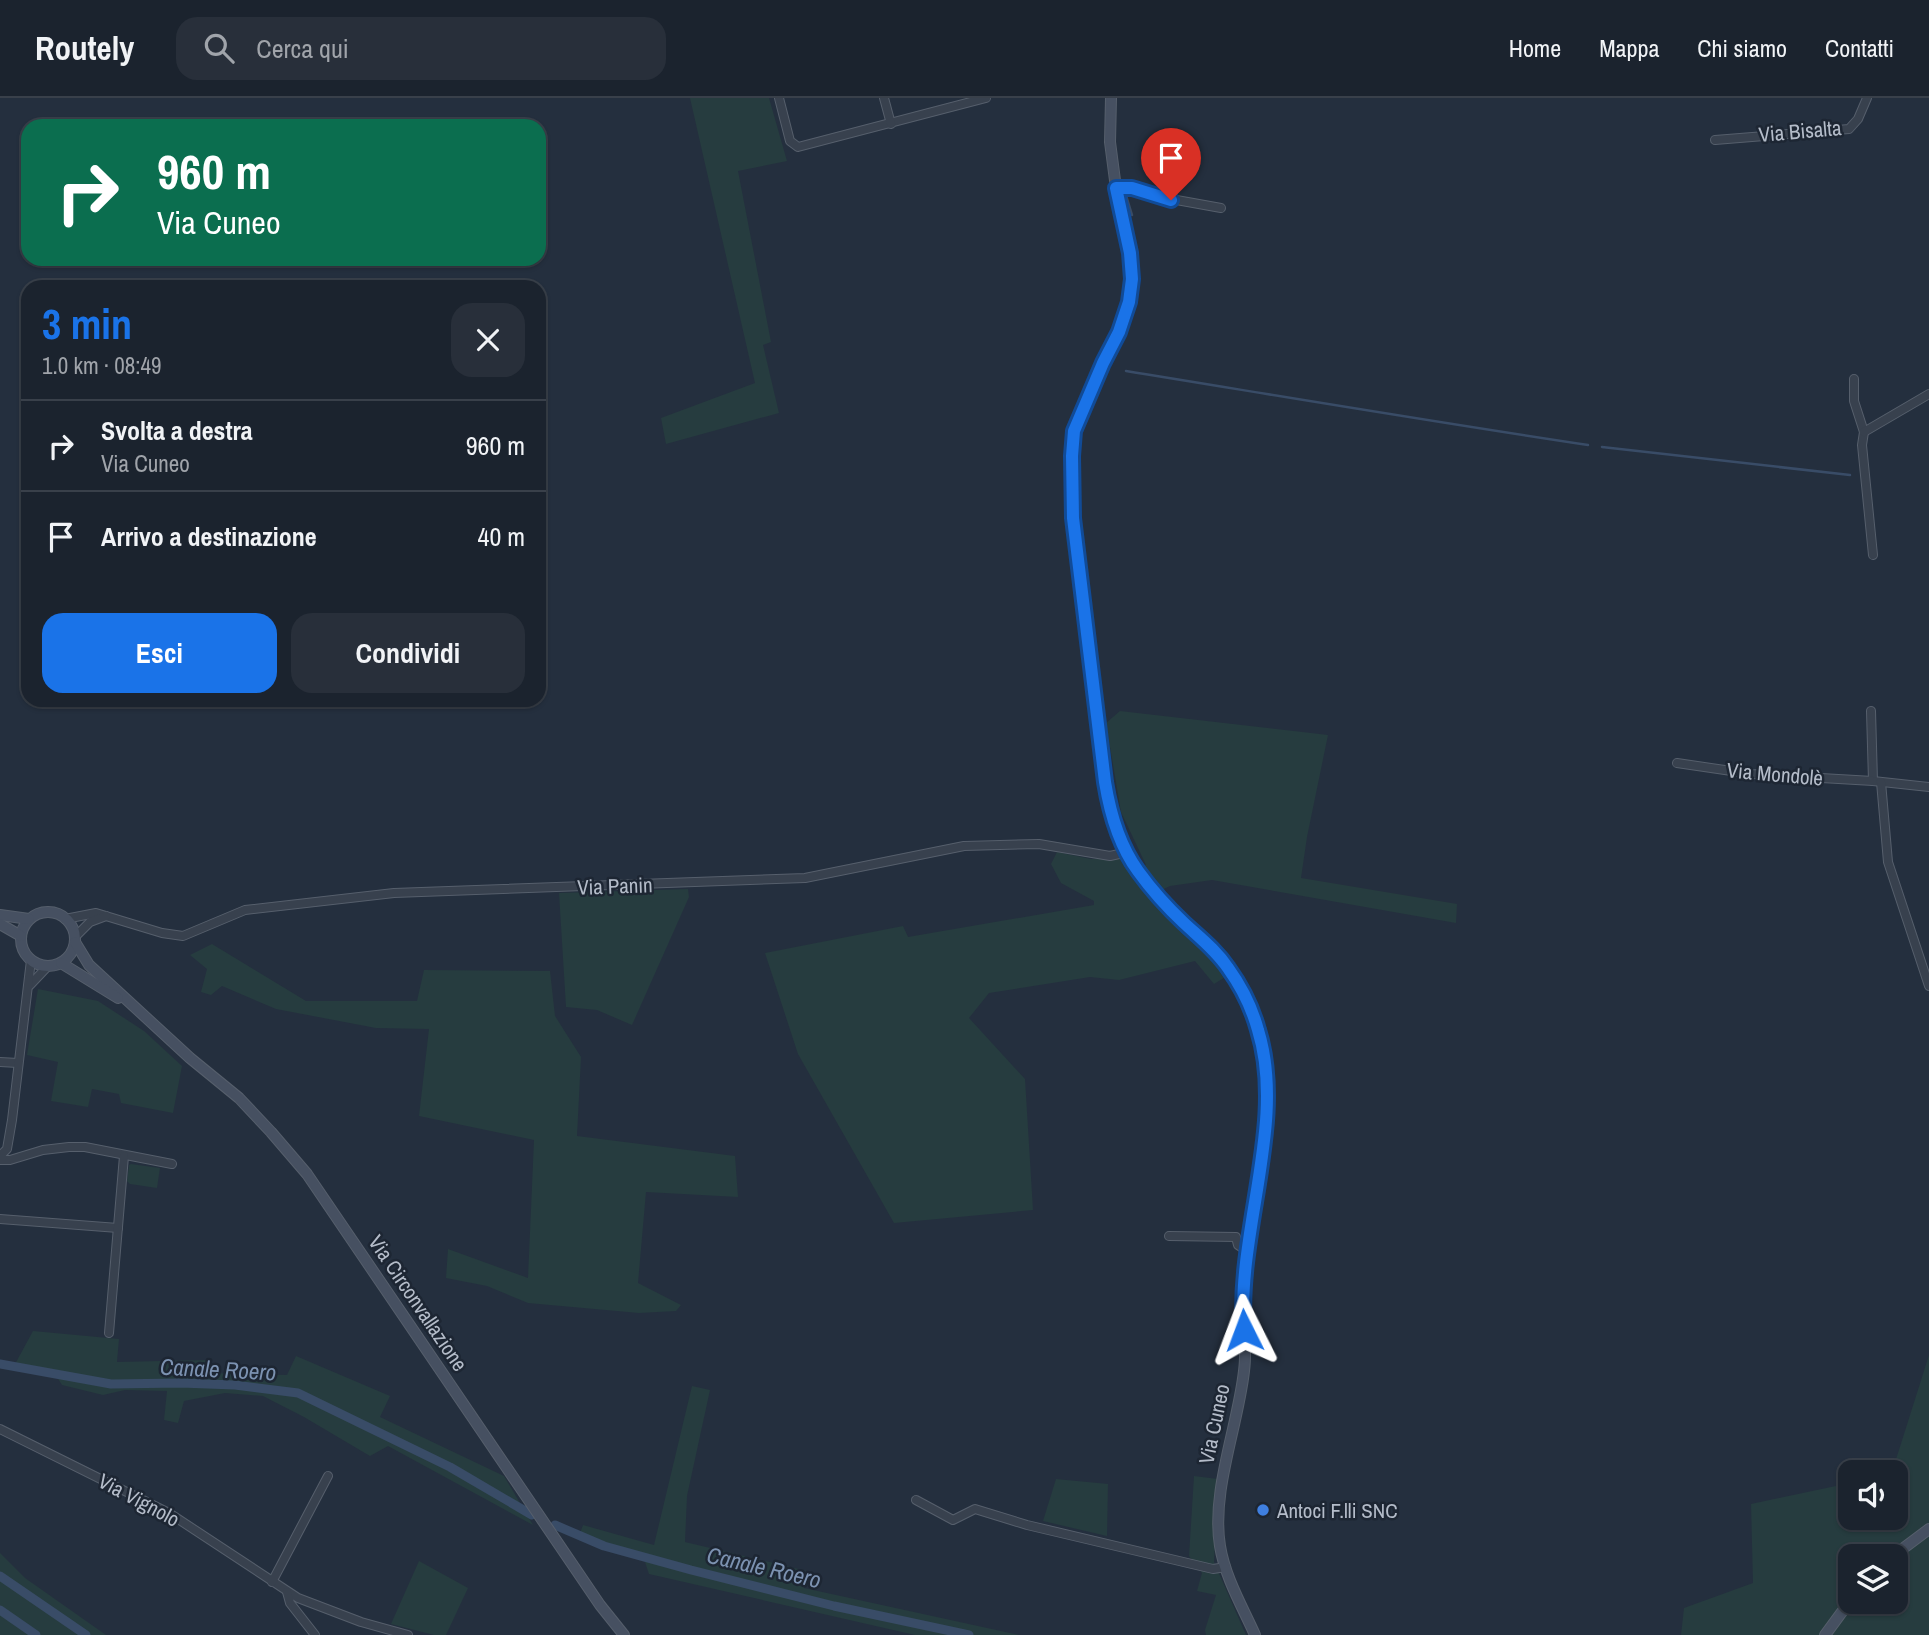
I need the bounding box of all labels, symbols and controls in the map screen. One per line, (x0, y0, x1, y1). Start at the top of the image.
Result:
search box (176, 17, 666, 80)
text: Routely (35, 26, 134, 70)
icon: search (200, 29, 238, 67)
text: Cerca qui (256, 31, 349, 66)
text: Home (1509, 32, 1561, 64)
text: Mappa (1599, 32, 1659, 64)
text: Chi siamo (1697, 32, 1787, 64)
text: Contatti (1825, 32, 1894, 64)
street label: Via Bisalta (1757, 113, 1843, 149)
pin (1141, 128, 1201, 200)
text: 960 m (157, 138, 271, 204)
icon: arrive (1152, 139, 1190, 177)
icon: right (42, 147, 133, 238)
text: Via Cuneo (157, 201, 281, 244)
text: 3 min (42, 296, 132, 352)
button: close (451, 303, 525, 377)
text: 1.0 km · 08:49 (42, 350, 162, 381)
text: Svolta a destra (101, 413, 253, 448)
icon: right (42, 427, 80, 465)
text: 960 m (466, 428, 525, 463)
text: Via Cuneo (101, 448, 190, 479)
icon: arrive (42, 518, 80, 556)
text: Arrivo a destinazione (101, 519, 317, 554)
text: 40 m (478, 519, 525, 554)
button: Esci (42, 613, 277, 693)
button: Condividi (291, 613, 525, 693)
street label: Via Mondolè (1726, 755, 1824, 793)
street label: Via Panin (577, 870, 653, 902)
street label: Via Circonvallazione (362, 1229, 474, 1377)
position arrow (1207, 1293, 1281, 1367)
water label: Canale Roero (159, 1350, 277, 1388)
street label: Via Cuneo (1191, 1381, 1237, 1467)
map controls (1838, 1460, 1908, 1614)
button: sound (1838, 1460, 1908, 1530)
street label: Via Vignolo (93, 1466, 185, 1534)
place label: Antoci F.lli SNC (1276, 1496, 1398, 1525)
marker: Antoci F.lli SNC (1255, 1502, 1271, 1518)
water label: Canale Roero (704, 1539, 824, 1595)
button: layers (1838, 1544, 1908, 1614)

